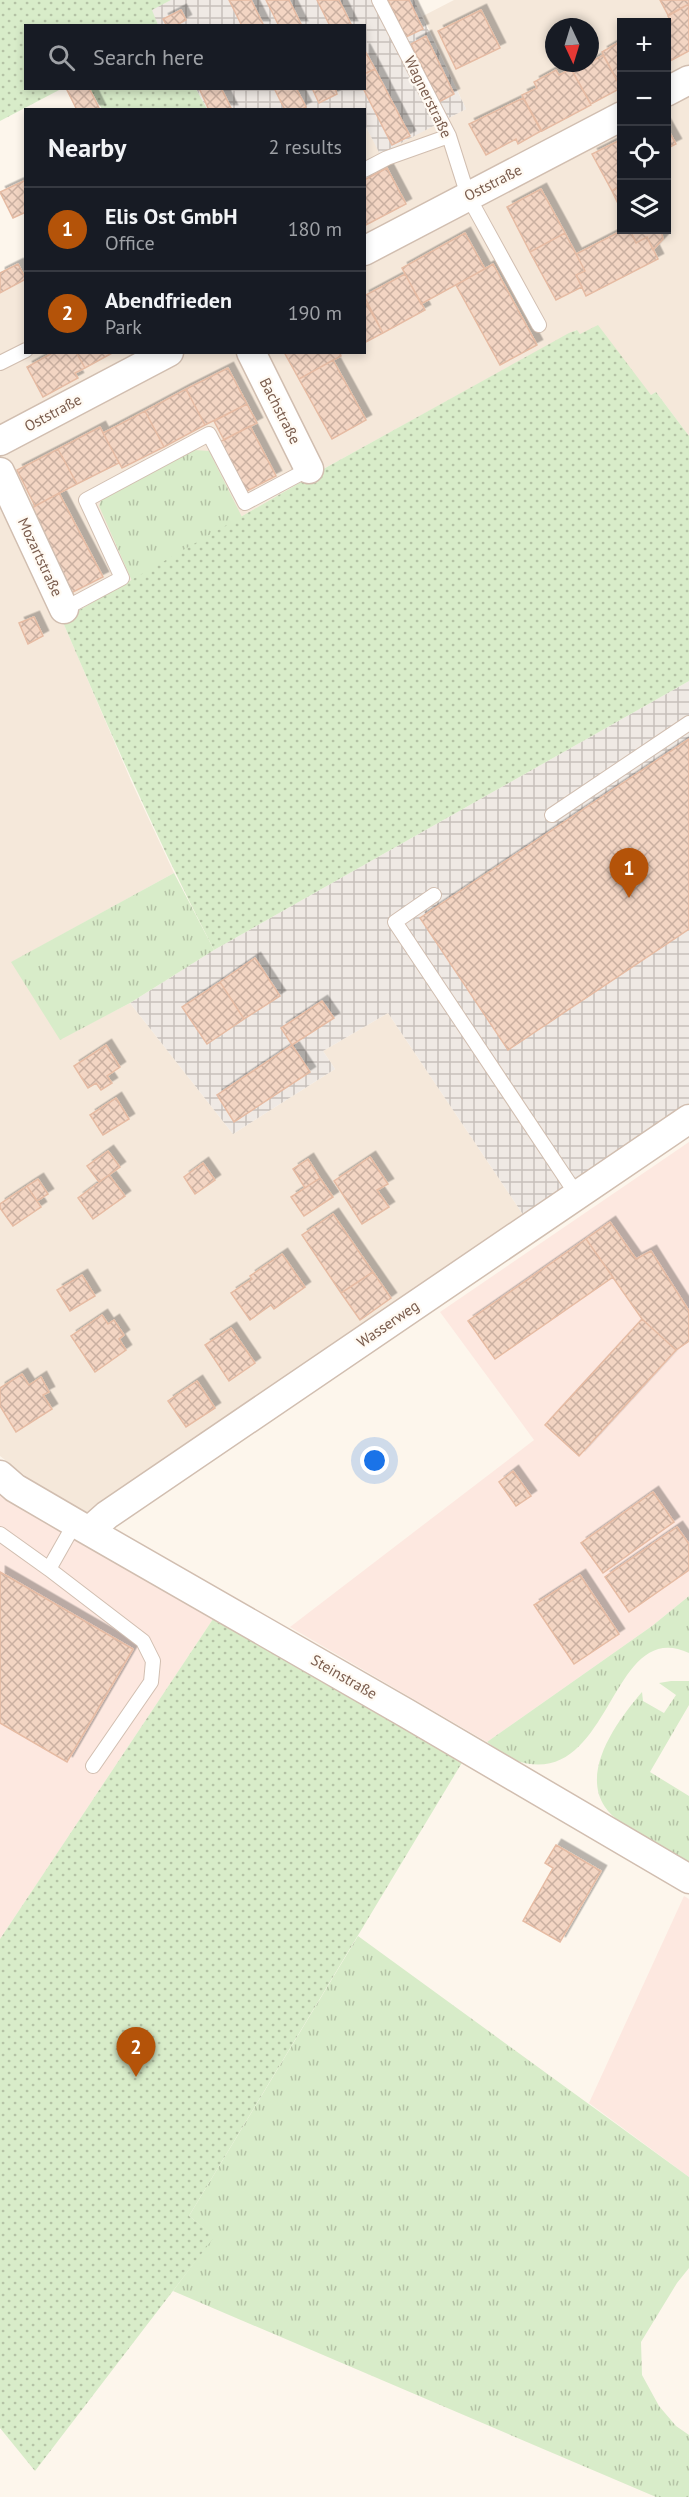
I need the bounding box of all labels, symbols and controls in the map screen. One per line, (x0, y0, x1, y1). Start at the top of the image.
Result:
north arrow (545, 18, 599, 72)
map controls (617, 18, 671, 234)
button: + (617, 18, 671, 72)
search box (24, 24, 366, 90)
icon: search (45, 41, 78, 74)
text: Search here (93, 43, 204, 71)
street label: Wagnerstraße (400, 53, 456, 141)
button: − (617, 72, 671, 126)
button: locate (617, 126, 671, 180)
text: Nearby (48, 131, 126, 164)
text: 2 results (269, 134, 342, 160)
street label: Oststraße (461, 160, 525, 205)
button: layers (617, 180, 671, 234)
text: Elis Ost GmbH (105, 202, 238, 230)
text: 1 (62, 216, 73, 242)
text: 180 m (288, 216, 342, 242)
text: Office (105, 230, 155, 256)
text: Abendfrieden (105, 286, 232, 314)
text: 2 (62, 300, 73, 326)
text: 190 m (288, 300, 342, 326)
text: Park (105, 314, 142, 340)
street label: Bachstraße (256, 375, 305, 447)
street label: Oststraße (21, 390, 85, 436)
street label: Mozartstraße (14, 514, 67, 599)
pin: 1 (610, 848, 648, 898)
street label: Wasserweg (353, 1296, 422, 1351)
your location (360, 1446, 389, 1475)
street label: Steinstraße (308, 1650, 381, 1703)
pin: 2 (116, 2028, 156, 2077)

